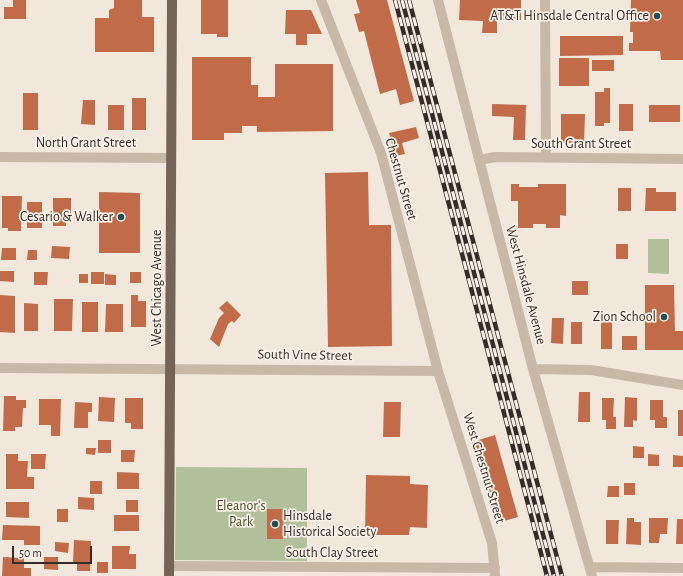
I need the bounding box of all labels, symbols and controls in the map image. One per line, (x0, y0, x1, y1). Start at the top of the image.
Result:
place label: AT&T Hinsdale Central Office (490, 8, 649, 24)
marker: AT&T Hinsdale Central Office (652, 11, 662, 21)
street label: North Grant Street (36, 135, 136, 151)
street label: Chestnut Street (381, 136, 421, 222)
street label: South Grant Street (531, 136, 631, 152)
place label: Cesario & Walker (20, 209, 113, 225)
marker: Cesario & Walker (116, 212, 126, 222)
street label: West Hinsdale Avenue (502, 224, 550, 346)
street label: West Chicago Avenue (149, 230, 165, 346)
place label: Zion School (593, 309, 656, 325)
marker: Zion School (659, 312, 669, 322)
street label: South Vine Street (258, 346, 352, 364)
street label: West Chestnut Street (459, 411, 509, 525)
park label: Eleanor's Park (216, 498, 266, 530)
place label: Hinsdale Historical Society (283, 508, 376, 540)
marker: Hinsdale Historical Society (270, 519, 280, 529)
scale bar (14, 538, 94, 564)
street label: South Clay Street (286, 545, 378, 561)
text: 50 m (19, 547, 42, 559)

